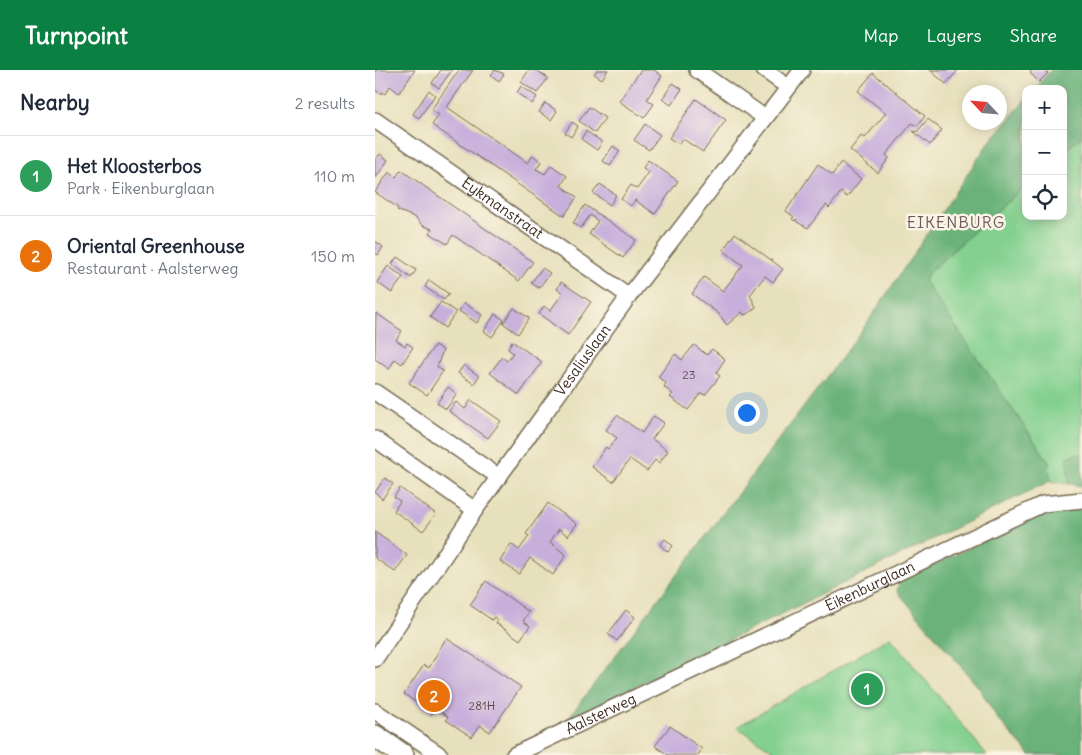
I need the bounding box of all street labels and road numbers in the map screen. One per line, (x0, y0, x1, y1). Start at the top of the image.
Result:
street label: Eykmanstraat (458, 173, 547, 243)
street label: Vesaliuslaan (550, 320, 615, 399)
street label: Eikenburglaan (822, 556, 918, 615)
street label: Aalsterweg (562, 689, 639, 738)

